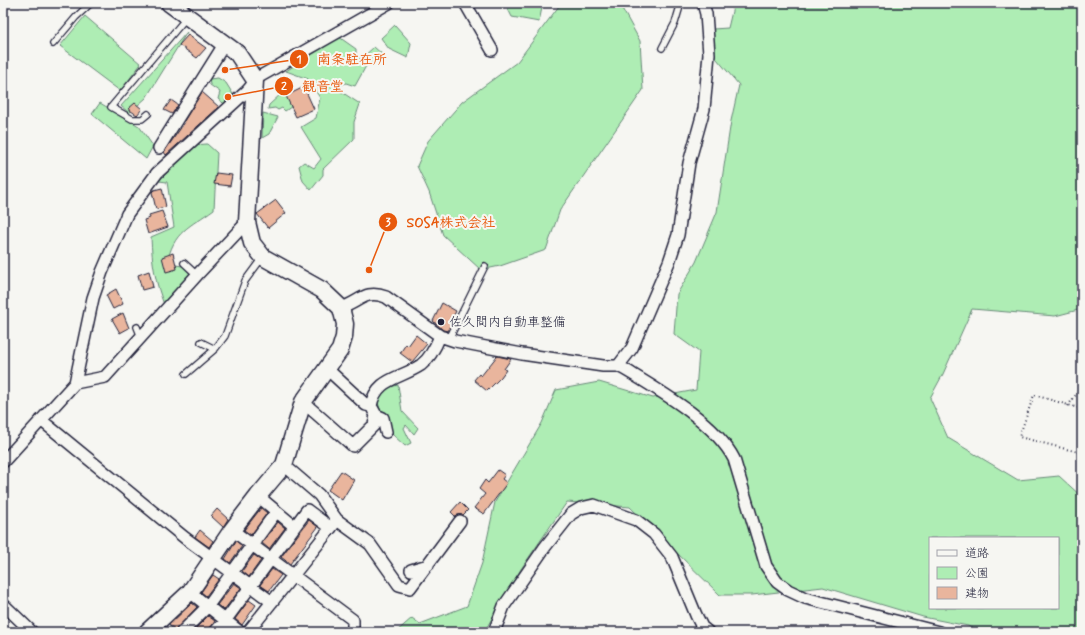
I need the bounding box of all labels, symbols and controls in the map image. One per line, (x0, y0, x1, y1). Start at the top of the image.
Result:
callout: 南条駐在所 (289, 46, 395, 72)
text: 南条駐在所 (317, 51, 387, 69)
text: 1 (296, 52, 302, 68)
callout: 観音堂 (274, 73, 352, 99)
text: 観音堂 (302, 78, 344, 96)
text: 2 (281, 79, 287, 95)
callout: SOSA株式会社 (378, 209, 503, 235)
text: SOSA株式会社 (406, 214, 496, 232)
text: 3 (385, 215, 391, 231)
place label: 佐久間内自動車整備 (449, 314, 566, 331)
marker: 佐久間内自動車整備 (436, 317, 446, 327)
legend (929, 537, 1059, 609)
text: 道路 (965, 546, 989, 562)
text: 公園 (965, 566, 989, 582)
text: 建物 (965, 586, 989, 602)

